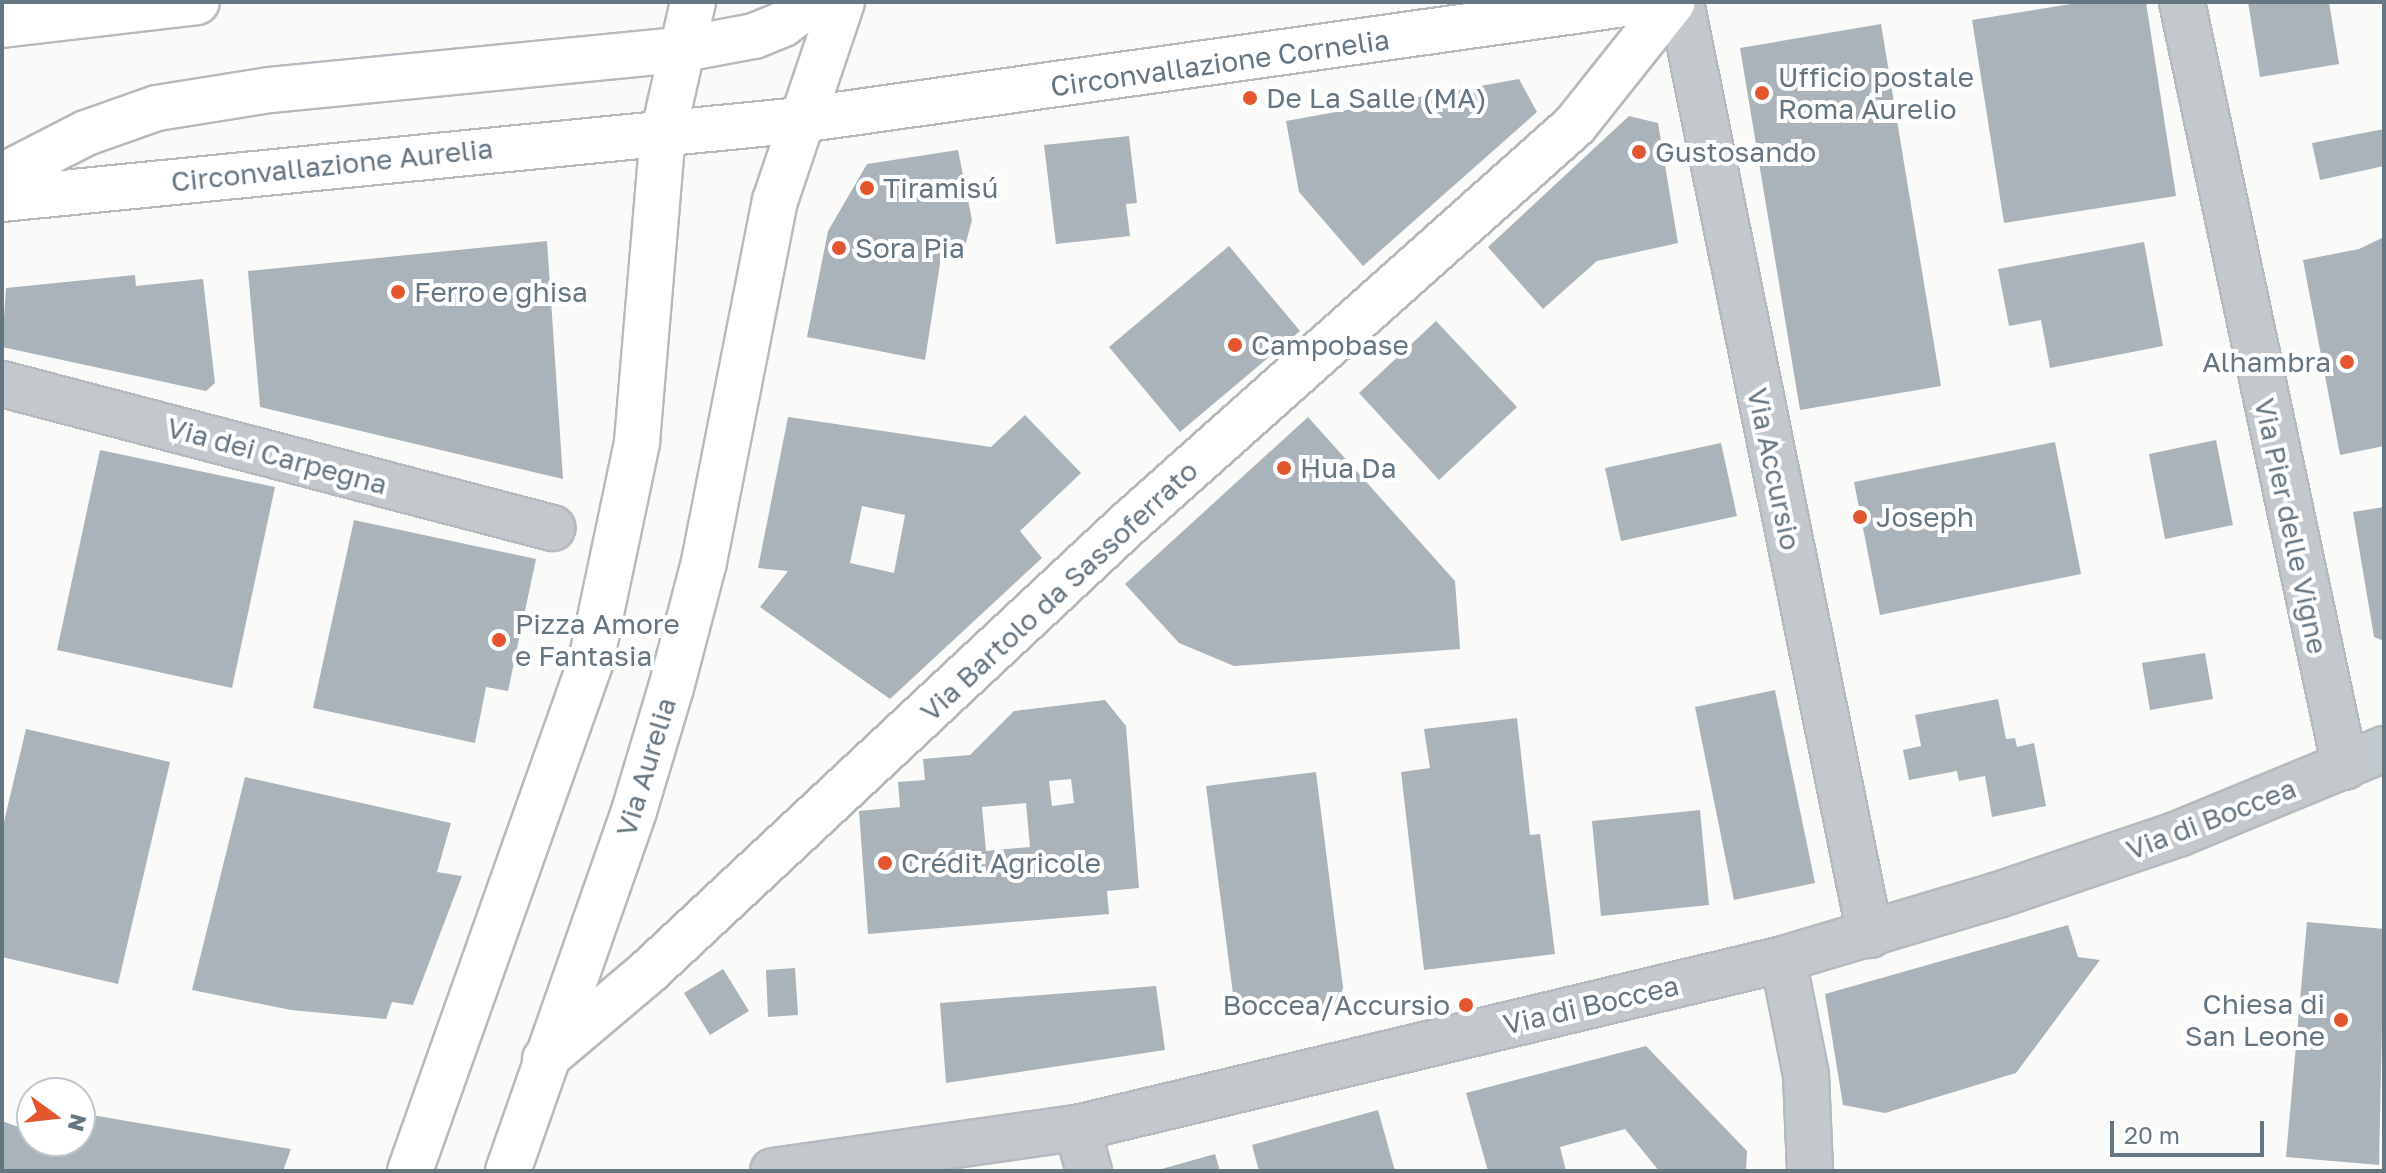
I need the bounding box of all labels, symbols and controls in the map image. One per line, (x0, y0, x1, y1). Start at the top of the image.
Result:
street label: Circonvallazione Cornelia (1048, 23, 1392, 103)
place label: Ufficio postale Roma Aurelio (1778, 60, 1974, 126)
place label: De La Salle (MA) (1266, 81, 1487, 115)
marker: Ufficio postale Roma Aurelio (1753, 84, 1771, 102)
marker: De La Salle (MA) (1241, 89, 1259, 107)
street label: Circonvallazione Aurelia (169, 131, 495, 199)
place label: Gustosando (1655, 135, 1816, 169)
marker: Gustosando (1630, 143, 1648, 161)
place label: Tiramisú (883, 171, 998, 205)
marker: Tiramisú (858, 179, 876, 197)
place label: Sora Pia (855, 231, 965, 265)
marker: Sora Pia (830, 239, 848, 257)
place label: Ferro e ghisa (414, 275, 588, 309)
marker: Ferro e ghisa (389, 283, 407, 301)
place label: Campobase (1251, 328, 1409, 362)
marker: Campobase (1226, 336, 1244, 354)
place label: Alhambra (2202, 345, 2331, 379)
marker: Alhambra (2338, 353, 2356, 371)
street label: Via Accursio (1740, 385, 1808, 553)
street label: Via Pier delle Vigne (2247, 395, 2335, 657)
street label: Via dei Carpegna (163, 410, 391, 502)
place label: Hua Da (1300, 451, 1396, 485)
street label: Via Bartolo da Sassoferrato (913, 454, 1205, 728)
marker: Hua Da (1275, 459, 1293, 477)
place label: Joseph (1876, 500, 1974, 534)
marker: Joseph (1851, 508, 1869, 526)
place label: Pizza Amore e Fantasia (515, 607, 680, 673)
marker: Pizza Amore e Fantasia (490, 631, 508, 649)
street label: Via Aurelia (609, 694, 683, 840)
street label: Via di Boccea (2121, 771, 2301, 867)
place label: Crédit Agricole (901, 846, 1101, 880)
marker: Crédit Agricole (876, 854, 894, 872)
street label: Via di Boccea (1500, 969, 1682, 1041)
place label: Chiesa di San Leone (2185, 987, 2325, 1053)
place label: Boccea/Accursio (1222, 988, 1450, 1022)
marker: Boccea/Accursio (1457, 996, 1475, 1014)
marker: Chiesa di San Leone (2332, 1011, 2350, 1029)
north arrow (16, 1077, 96, 1157)
scale bar (2114, 1105, 2268, 1155)
text: N (63, 1111, 93, 1134)
text: 20 m (2124, 1120, 2180, 1149)

